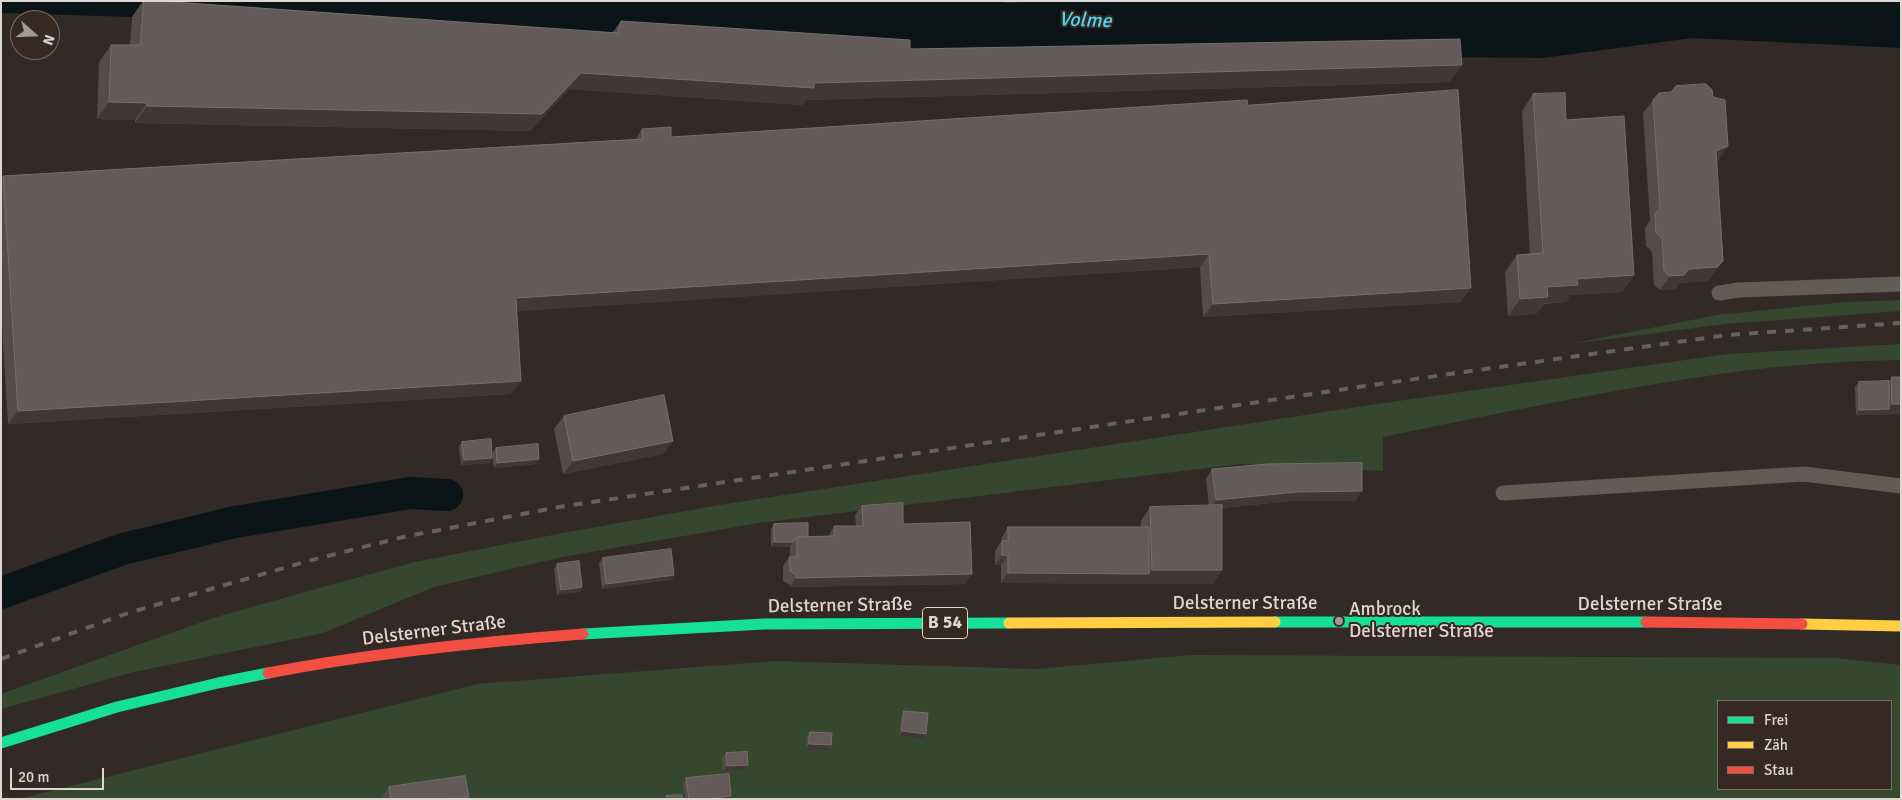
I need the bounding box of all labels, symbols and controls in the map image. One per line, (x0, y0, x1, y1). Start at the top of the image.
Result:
water label: Volme (1058, 8, 1112, 34)
north arrow (10, 10, 60, 60)
text: N (39, 32, 58, 47)
street label: Delsterner Straße (767, 593, 913, 619)
street label: Delsterner Straße (1173, 593, 1317, 615)
street label: Delsterner Straße (1578, 594, 1722, 616)
place label: Ambrock Delsterner Straße (1349, 599, 1494, 643)
road number: B 54 (922, 608, 968, 638)
street label: Delsterner Straße (361, 611, 507, 651)
marker: Ambrock Delsterner Straße (1333, 615, 1345, 627)
legend (1717, 700, 1892, 790)
text: Frei (1764, 711, 1788, 729)
text: Zäh (1764, 736, 1788, 754)
scale bar (12, 758, 106, 790)
text: Stau (1764, 761, 1793, 779)
text: 20 m (18, 768, 49, 786)

